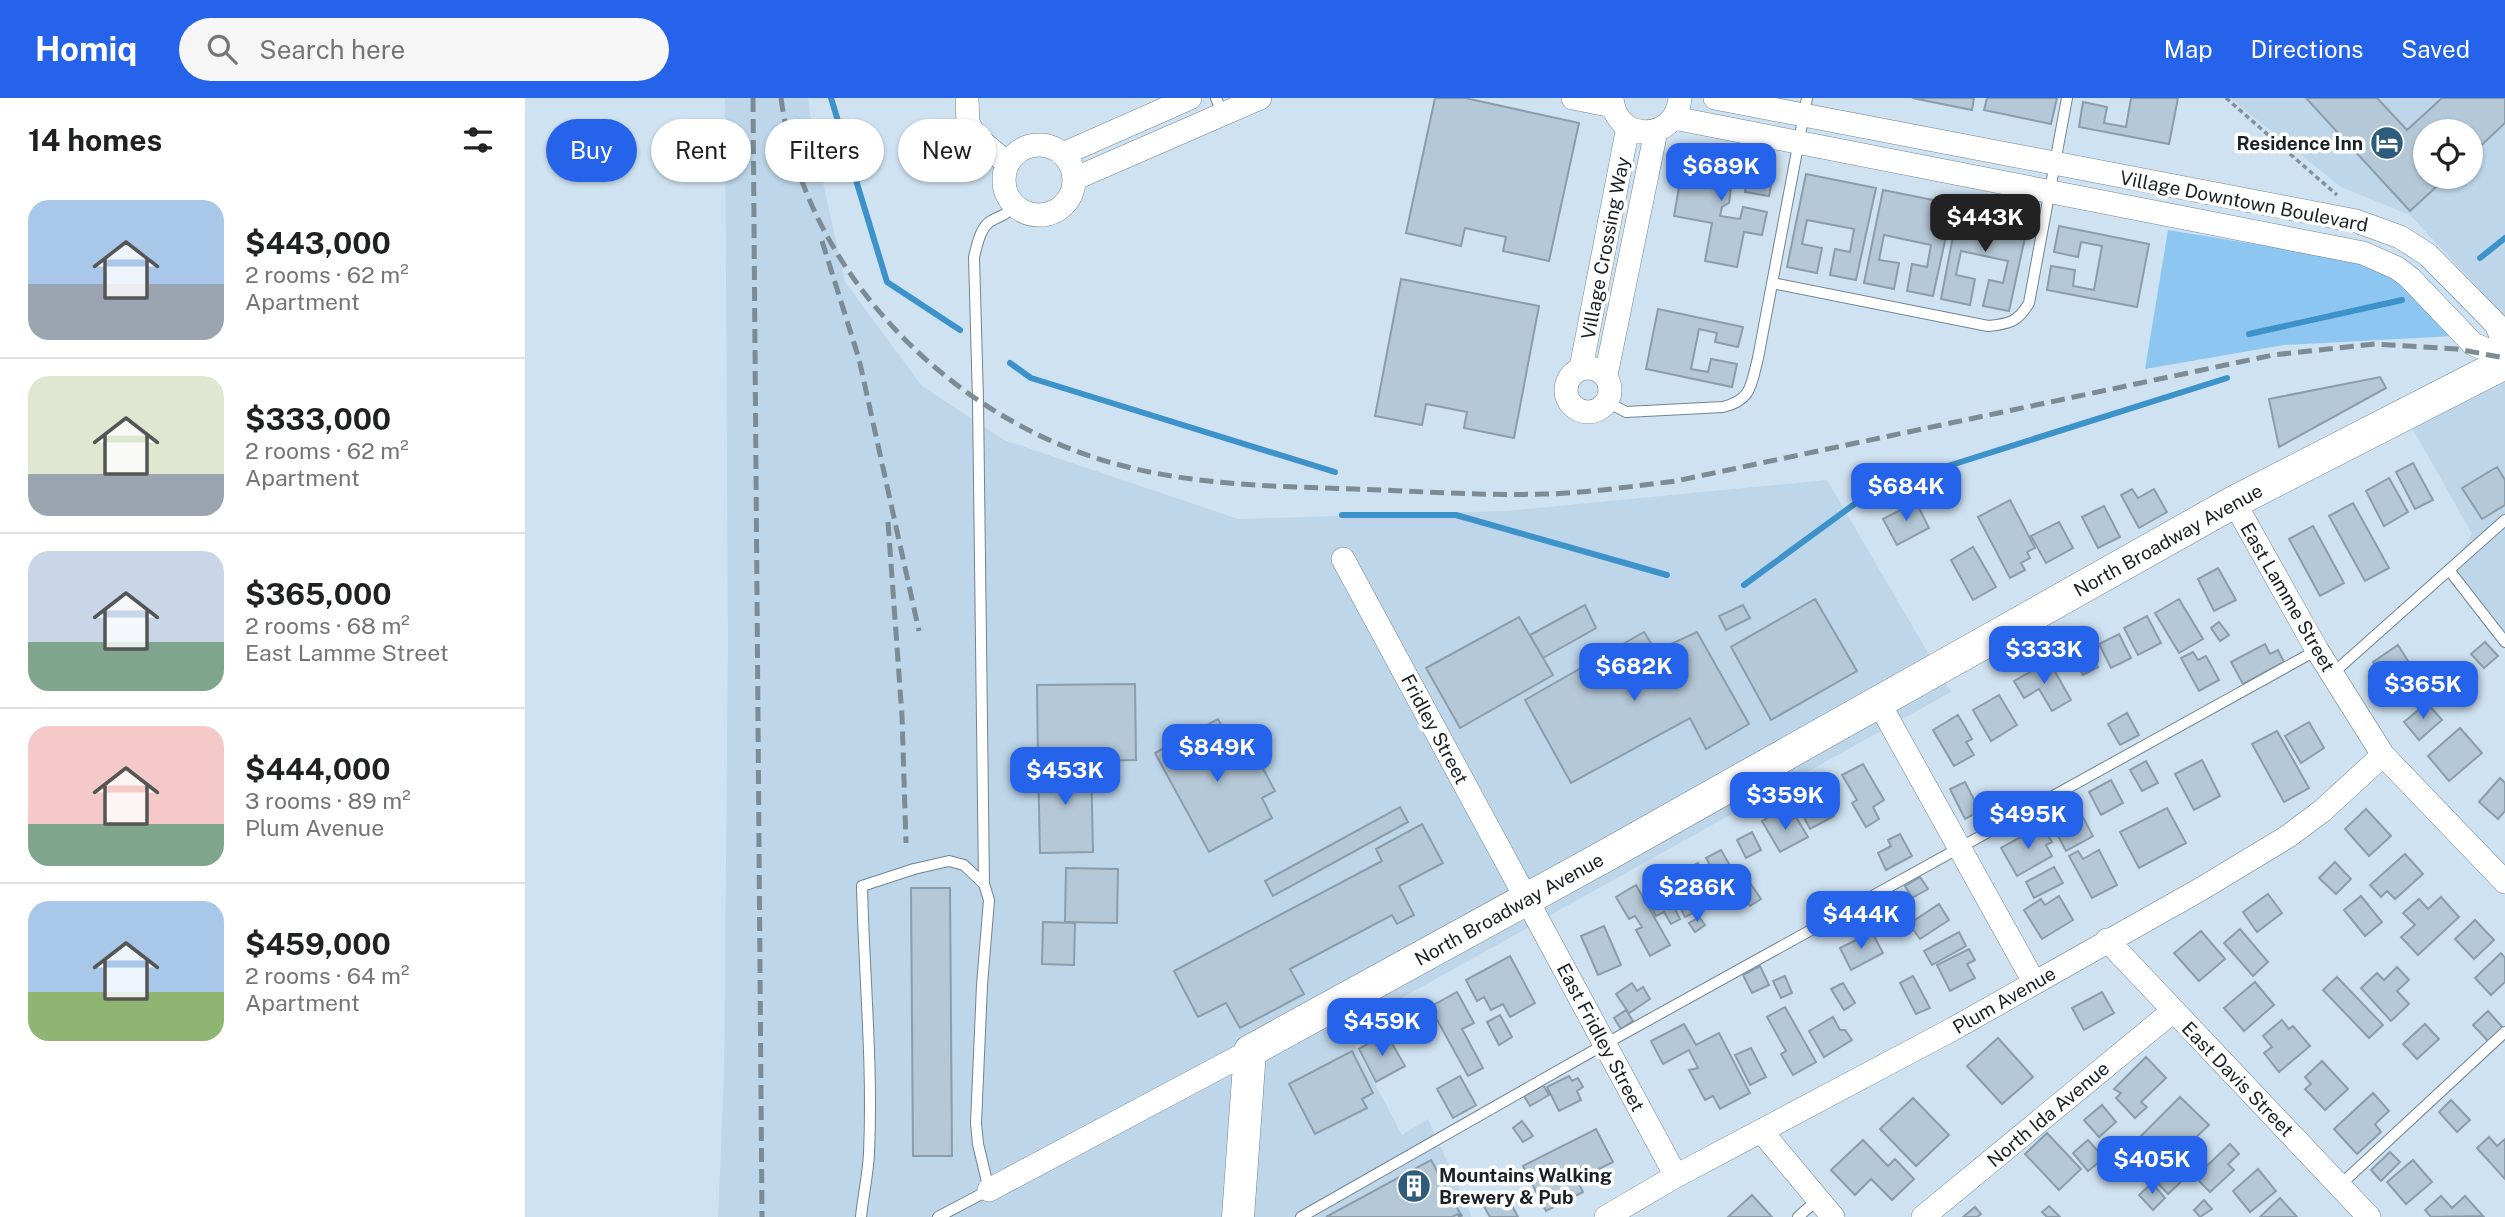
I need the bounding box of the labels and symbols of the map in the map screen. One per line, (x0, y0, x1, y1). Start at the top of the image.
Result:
hotel icon: Residence Inn (2368, 124, 2406, 162)
place label: Residence Inn (2236, 132, 2363, 154)
pin: $689K (1672, 144, 1770, 203)
street label: Village Crossing Way (1576, 155, 1634, 341)
street label: Village Downtown Boulevard (2118, 166, 2370, 236)
pin: $443K (1936, 194, 2034, 254)
pin: $684K (1857, 464, 1955, 523)
street label: North Broadway Avenue (2070, 479, 2266, 601)
street label: East Lamme Street (2236, 519, 2340, 675)
pin: $333K (1995, 626, 2093, 686)
pin: $682K (1585, 644, 1683, 703)
pin: $365K (2374, 662, 2472, 721)
street label: Fridley Street (1397, 670, 1473, 788)
pin: $849K (1168, 724, 1266, 784)
pin: $453K (1016, 748, 1114, 807)
pin: $359K (1736, 772, 1834, 832)
pin: $495K (1979, 792, 2077, 851)
street label: North Broadway Avenue (1411, 848, 1607, 970)
pin: $286K (1648, 864, 1746, 924)
pin: $444K (1812, 892, 1910, 951)
street label: East Fridley Street (1553, 959, 1649, 1115)
street label: Plum Avenue (1949, 962, 2059, 1038)
pin: $459K (1333, 998, 1431, 1058)
street label: East Davis Street (2178, 1017, 2298, 1141)
street label: North Ida Avenue (1983, 1057, 2113, 1171)
pin: $405K (2103, 1136, 2201, 1196)
place label: Mountains Walking Brewery & Pub (1439, 1164, 1612, 1208)
building icon: Mountains Walking Brewery & Pub (1395, 1167, 1433, 1205)

